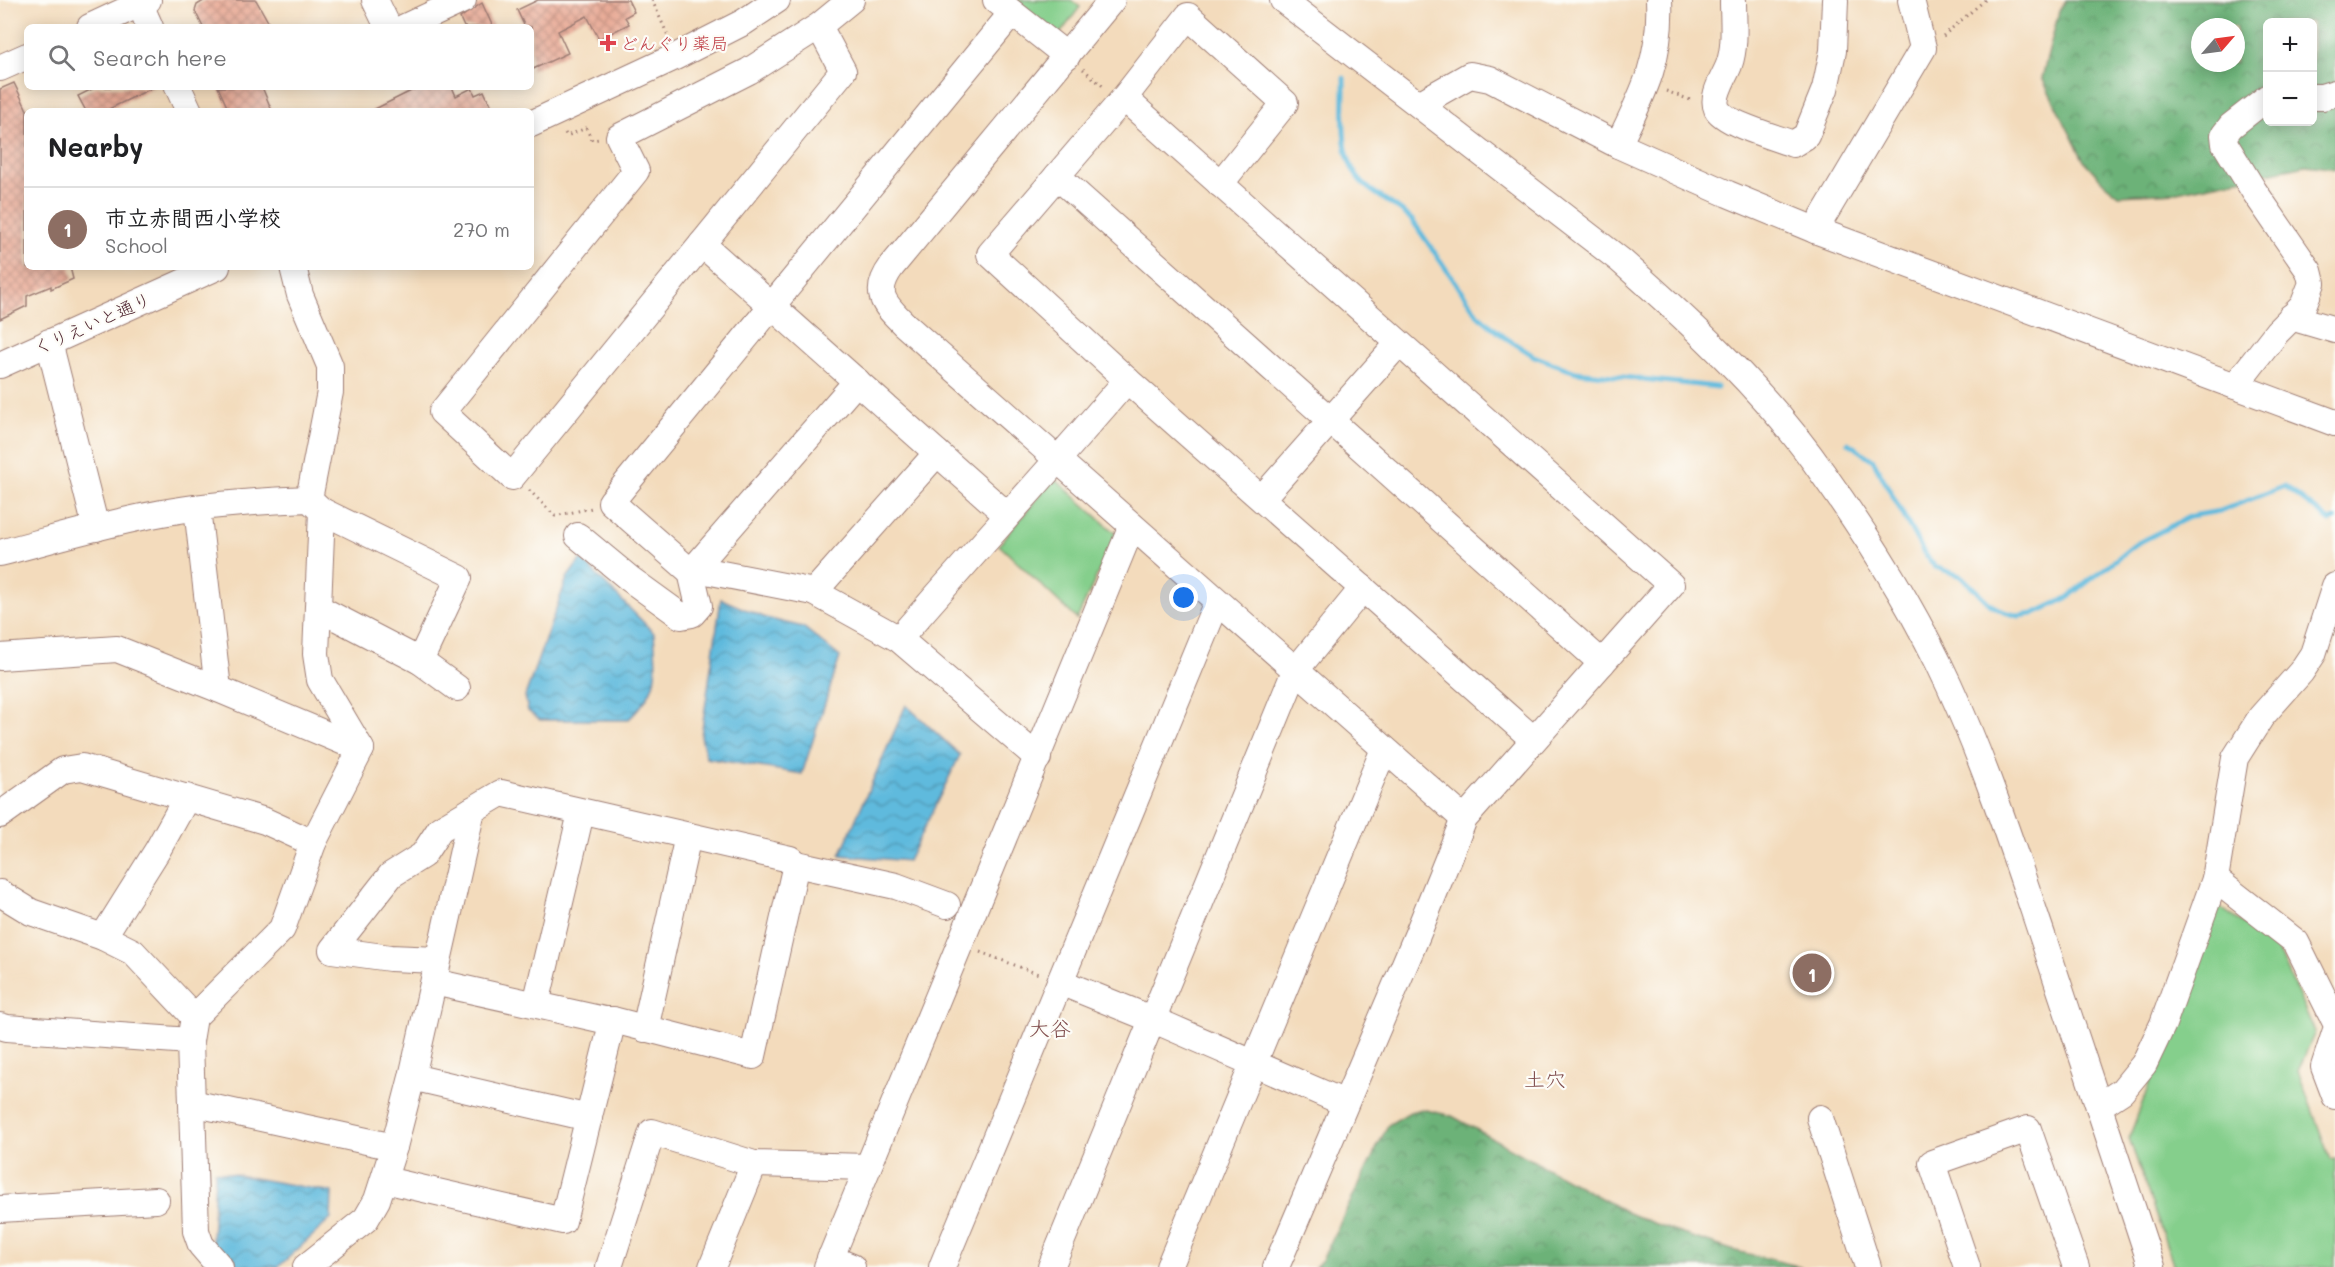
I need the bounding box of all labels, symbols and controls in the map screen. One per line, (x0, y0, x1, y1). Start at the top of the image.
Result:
north arrow (2191, 18, 2245, 72)
map controls (2263, 18, 2317, 126)
button: + (2263, 18, 2317, 72)
search box (24, 24, 534, 90)
place label: どんぐり薬局 (620, 31, 728, 55)
marker: どんぐり薬局 (601, 36, 615, 50)
icon: search (45, 41, 78, 74)
text: Search here (93, 43, 227, 72)
button: − (2263, 72, 2317, 126)
text: Nearby (48, 130, 143, 164)
text: 市立赤間西小学校 (105, 203, 281, 232)
text: 1 (63, 216, 72, 242)
text: 270 m (453, 216, 510, 242)
text: School (105, 232, 168, 258)
street label: くりえいと通り (30, 286, 154, 360)
your location (1169, 583, 1198, 612)
pin: 1 (1792, 950, 1832, 996)
district label: 大谷 (1029, 1014, 1071, 1041)
district label: 土穴 (1524, 1065, 1566, 1092)

